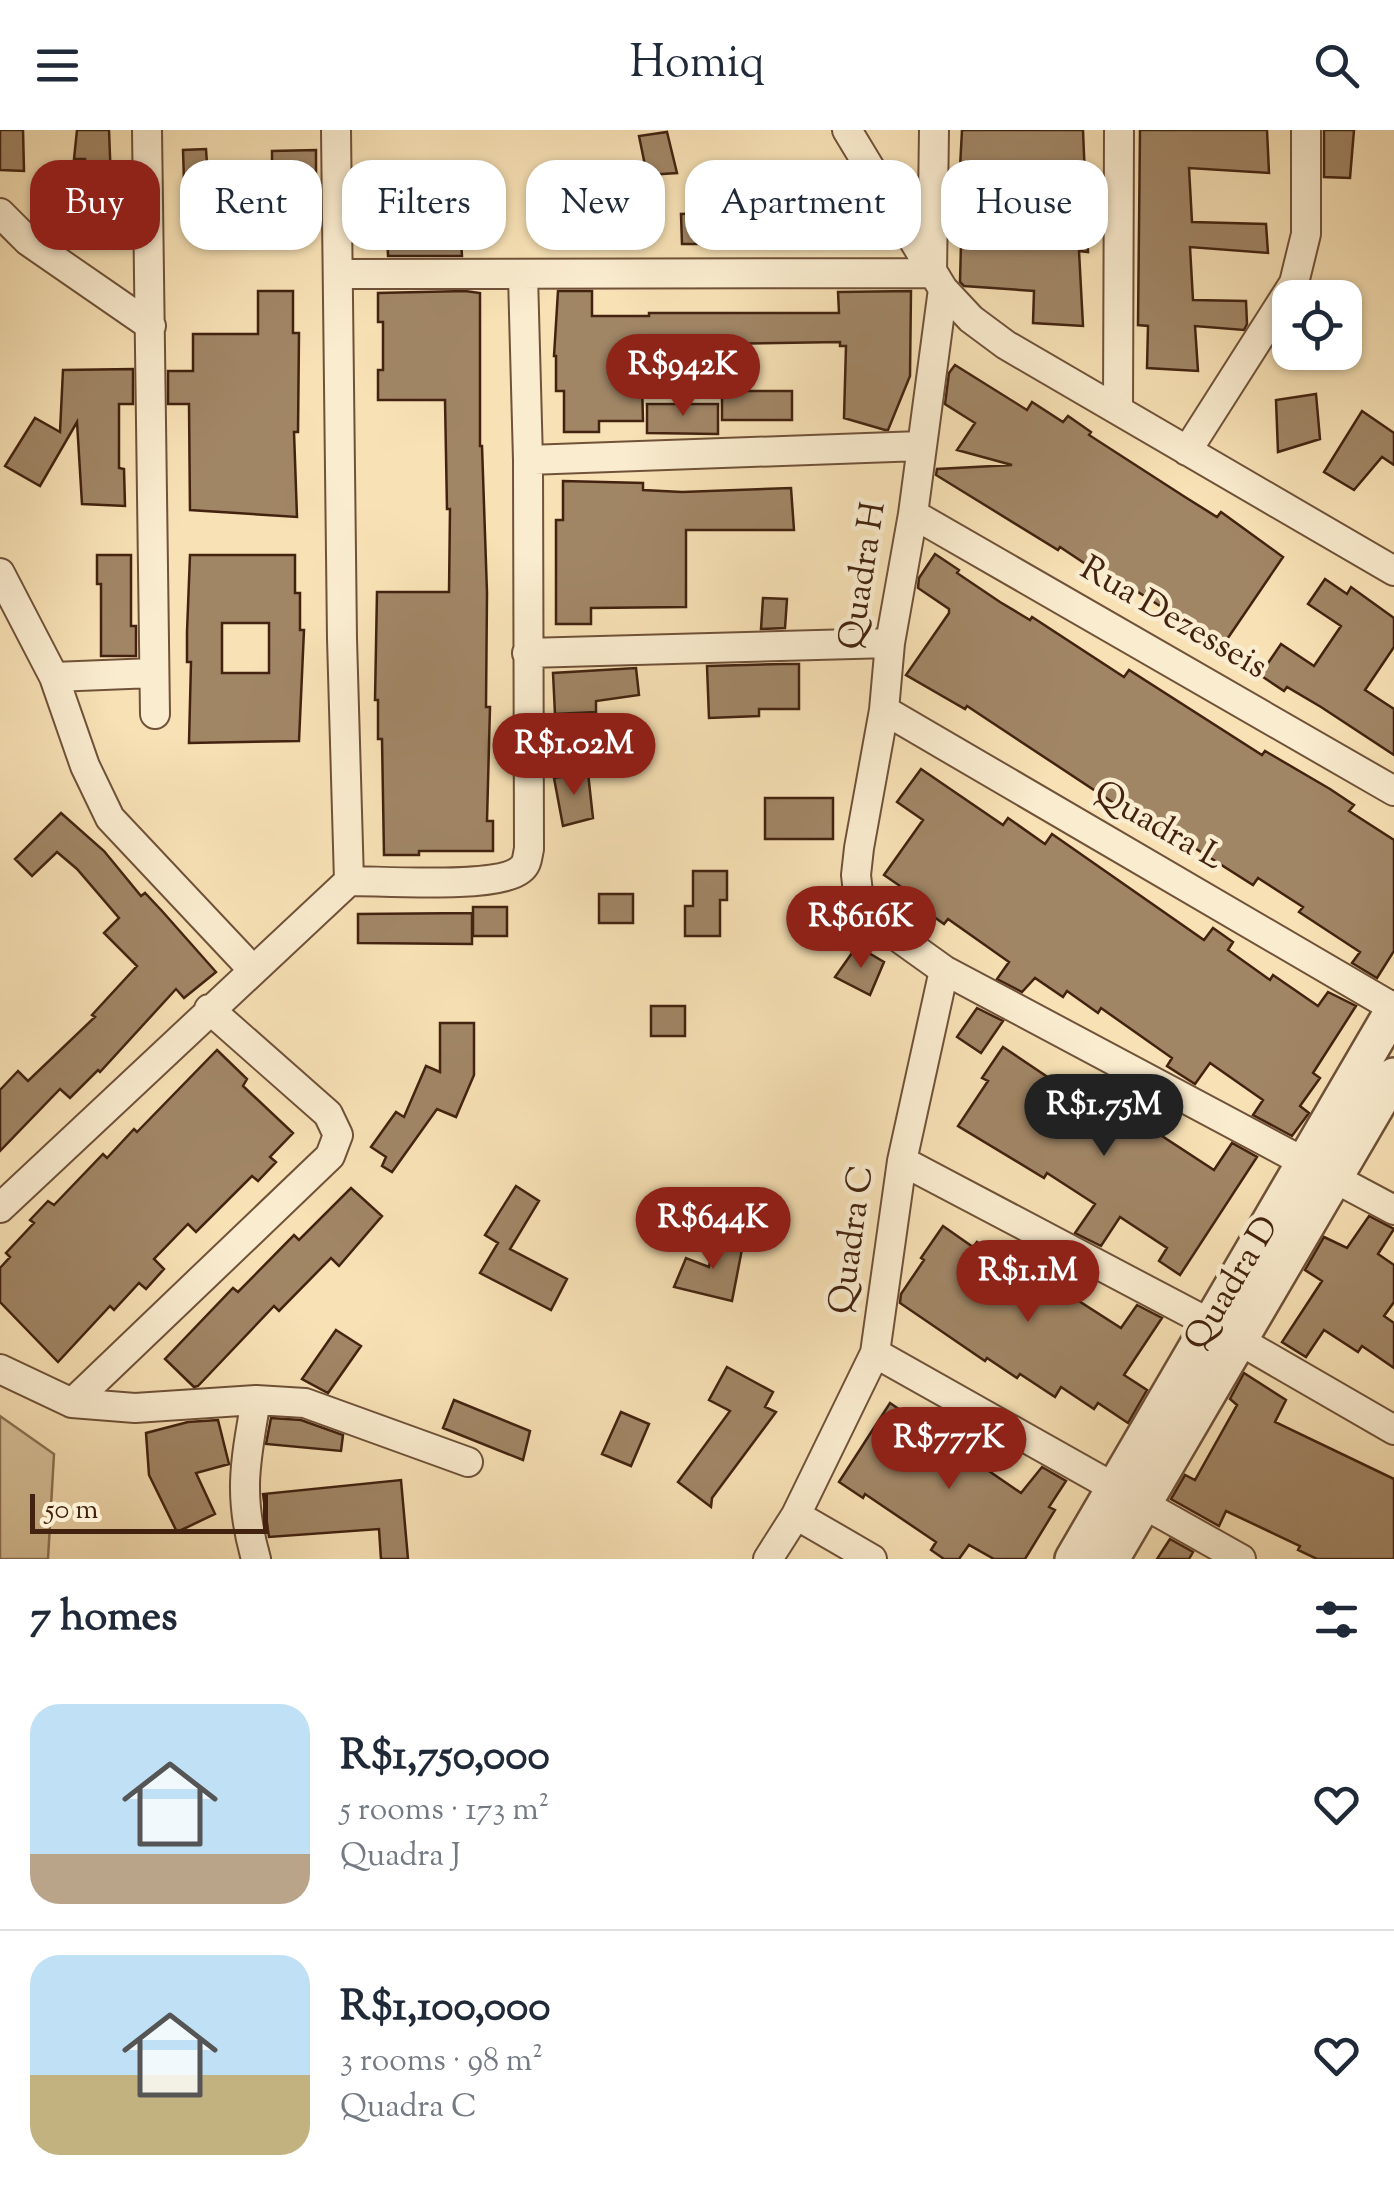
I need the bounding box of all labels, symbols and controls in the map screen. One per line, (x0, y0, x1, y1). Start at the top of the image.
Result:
text: Homiq (629, 33, 765, 98)
icon: menu (30, 38, 85, 93)
icon: search (1309, 38, 1364, 93)
chip: Buy (30, 160, 160, 250)
chip: Rent (180, 160, 322, 250)
chip: Filters (342, 160, 506, 250)
chip: New (526, 160, 665, 250)
chip: Apartment (685, 160, 921, 250)
chip: House (941, 160, 1108, 250)
map controls (1272, 280, 1362, 370)
button: locate (1272, 280, 1362, 370)
pin: R$942K (602, 334, 764, 419)
text: R$942K (628, 343, 738, 389)
street label: Quadra H (827, 498, 901, 654)
street label: Rua Dezesseis (1070, 545, 1276, 693)
pin: R$1.02M (482, 713, 666, 798)
text: R$1.02M (514, 722, 634, 768)
street label: Quadra L (1084, 769, 1232, 885)
pin: R$616K (780, 886, 942, 971)
text: R$616K (808, 895, 914, 941)
pin: R$1.75M (1012, 1074, 1196, 1159)
text: R$1.75M (1046, 1083, 1162, 1129)
street label: Quadra C (817, 1162, 889, 1318)
pin: R$644K (632, 1187, 794, 1272)
text: R$644K (658, 1196, 768, 1242)
street label: Quadra D (1173, 1207, 1293, 1361)
pin: R$1.1M (947, 1240, 1109, 1325)
text: R$1.1M (978, 1249, 1078, 1295)
pin: R$777K (868, 1407, 1030, 1492)
text: R$777K (893, 1416, 1005, 1462)
scale bar (30, 1489, 268, 1534)
text: 50 m (45, 1491, 99, 1531)
text: 7 homes (30, 1589, 178, 1649)
icon: filters (1309, 1592, 1364, 1647)
text: R$1,750,000 (340, 1728, 550, 1788)
icon: home (110, 1744, 230, 1864)
icon: heart (1309, 1777, 1364, 1832)
text: 5 rooms · 173 m² (340, 1788, 549, 1834)
text: Quadra J (340, 1834, 460, 1880)
text: R$1,100,000 (340, 1979, 550, 2039)
icon: home (110, 1995, 230, 2115)
icon: heart (1309, 2028, 1364, 2083)
text: 3 rooms · 98 m² (340, 2039, 543, 2085)
text: Quadra C (340, 2085, 477, 2131)

